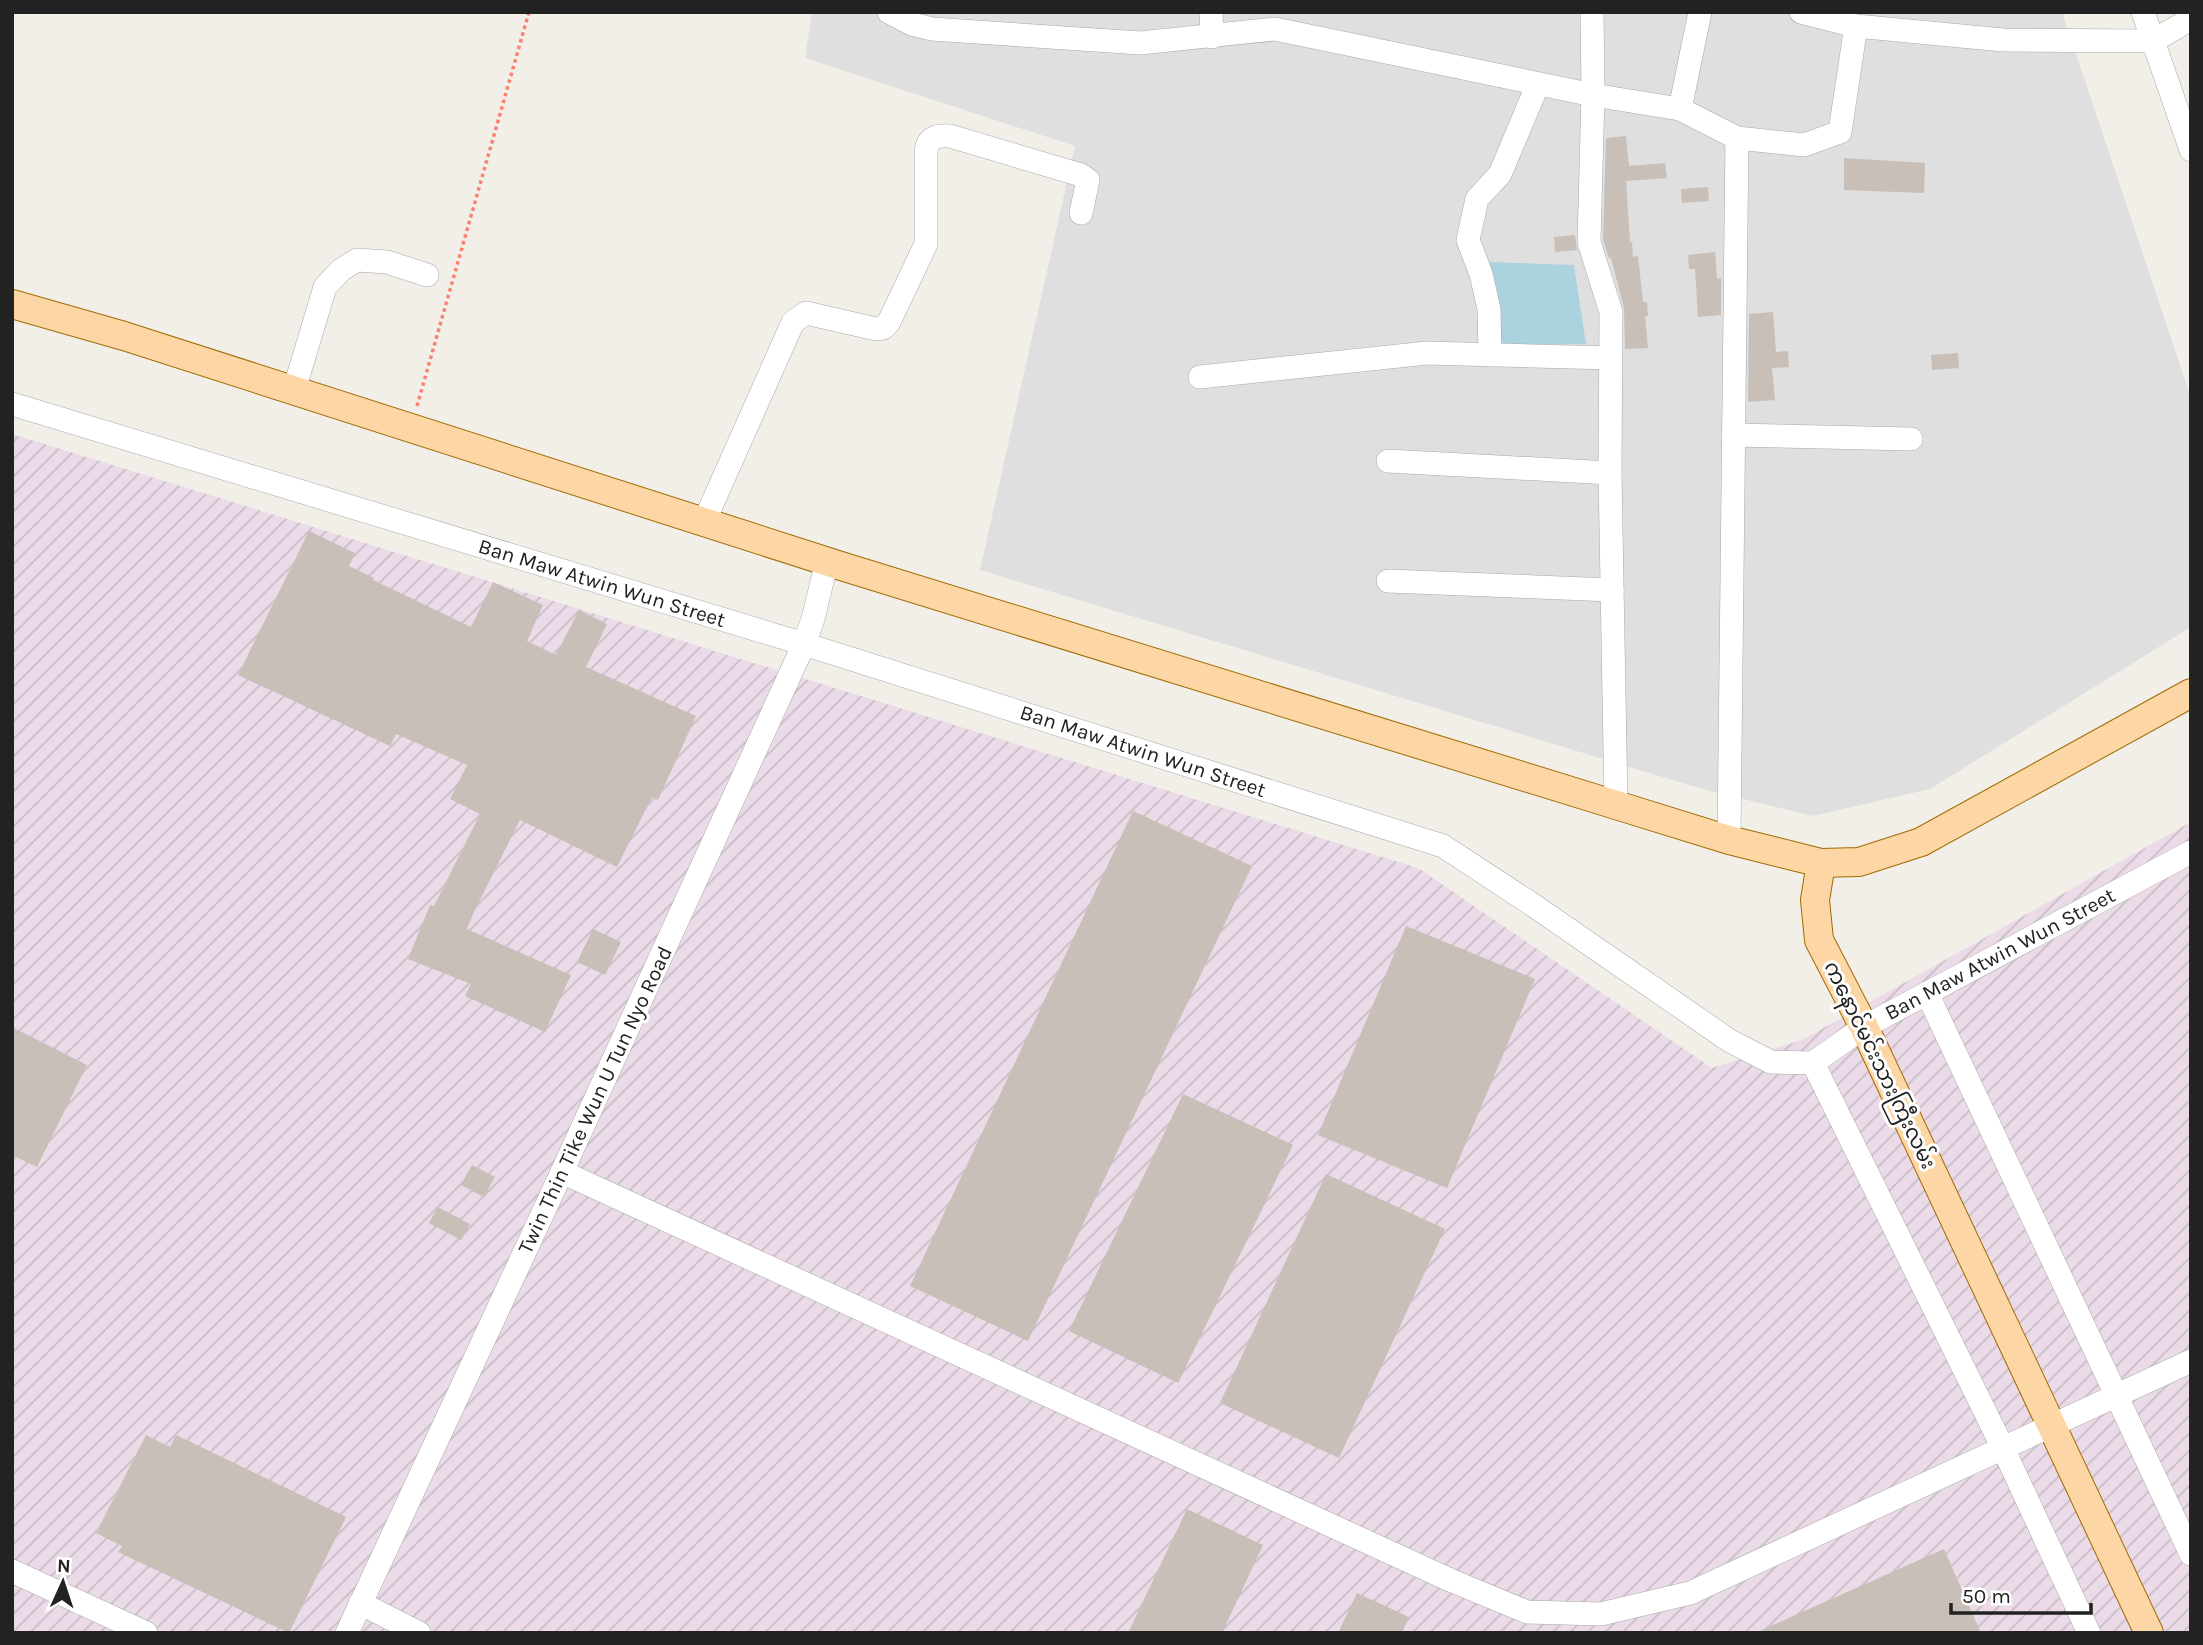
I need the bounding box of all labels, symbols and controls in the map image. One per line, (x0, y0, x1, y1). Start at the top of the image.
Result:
street label: Ban Maw Atwin Wun Street (476, 534, 729, 632)
street label: Ban Maw Atwin Wun Street (1017, 700, 1269, 802)
street label: Ban Maw Atwin Wun Street (1881, 883, 2119, 1025)
street label: Twin Thin Tike Wun U Tun Nyo Road (513, 943, 677, 1257)
street label: ကနောင်မင်းသားကြီးလမ်း (1815, 955, 1944, 1175)
north arrow (28, 1547, 98, 1617)
text: N (56, 1555, 71, 1577)
scale bar (1951, 1572, 2091, 1616)
text: 50 m (1962, 1584, 2011, 1608)

